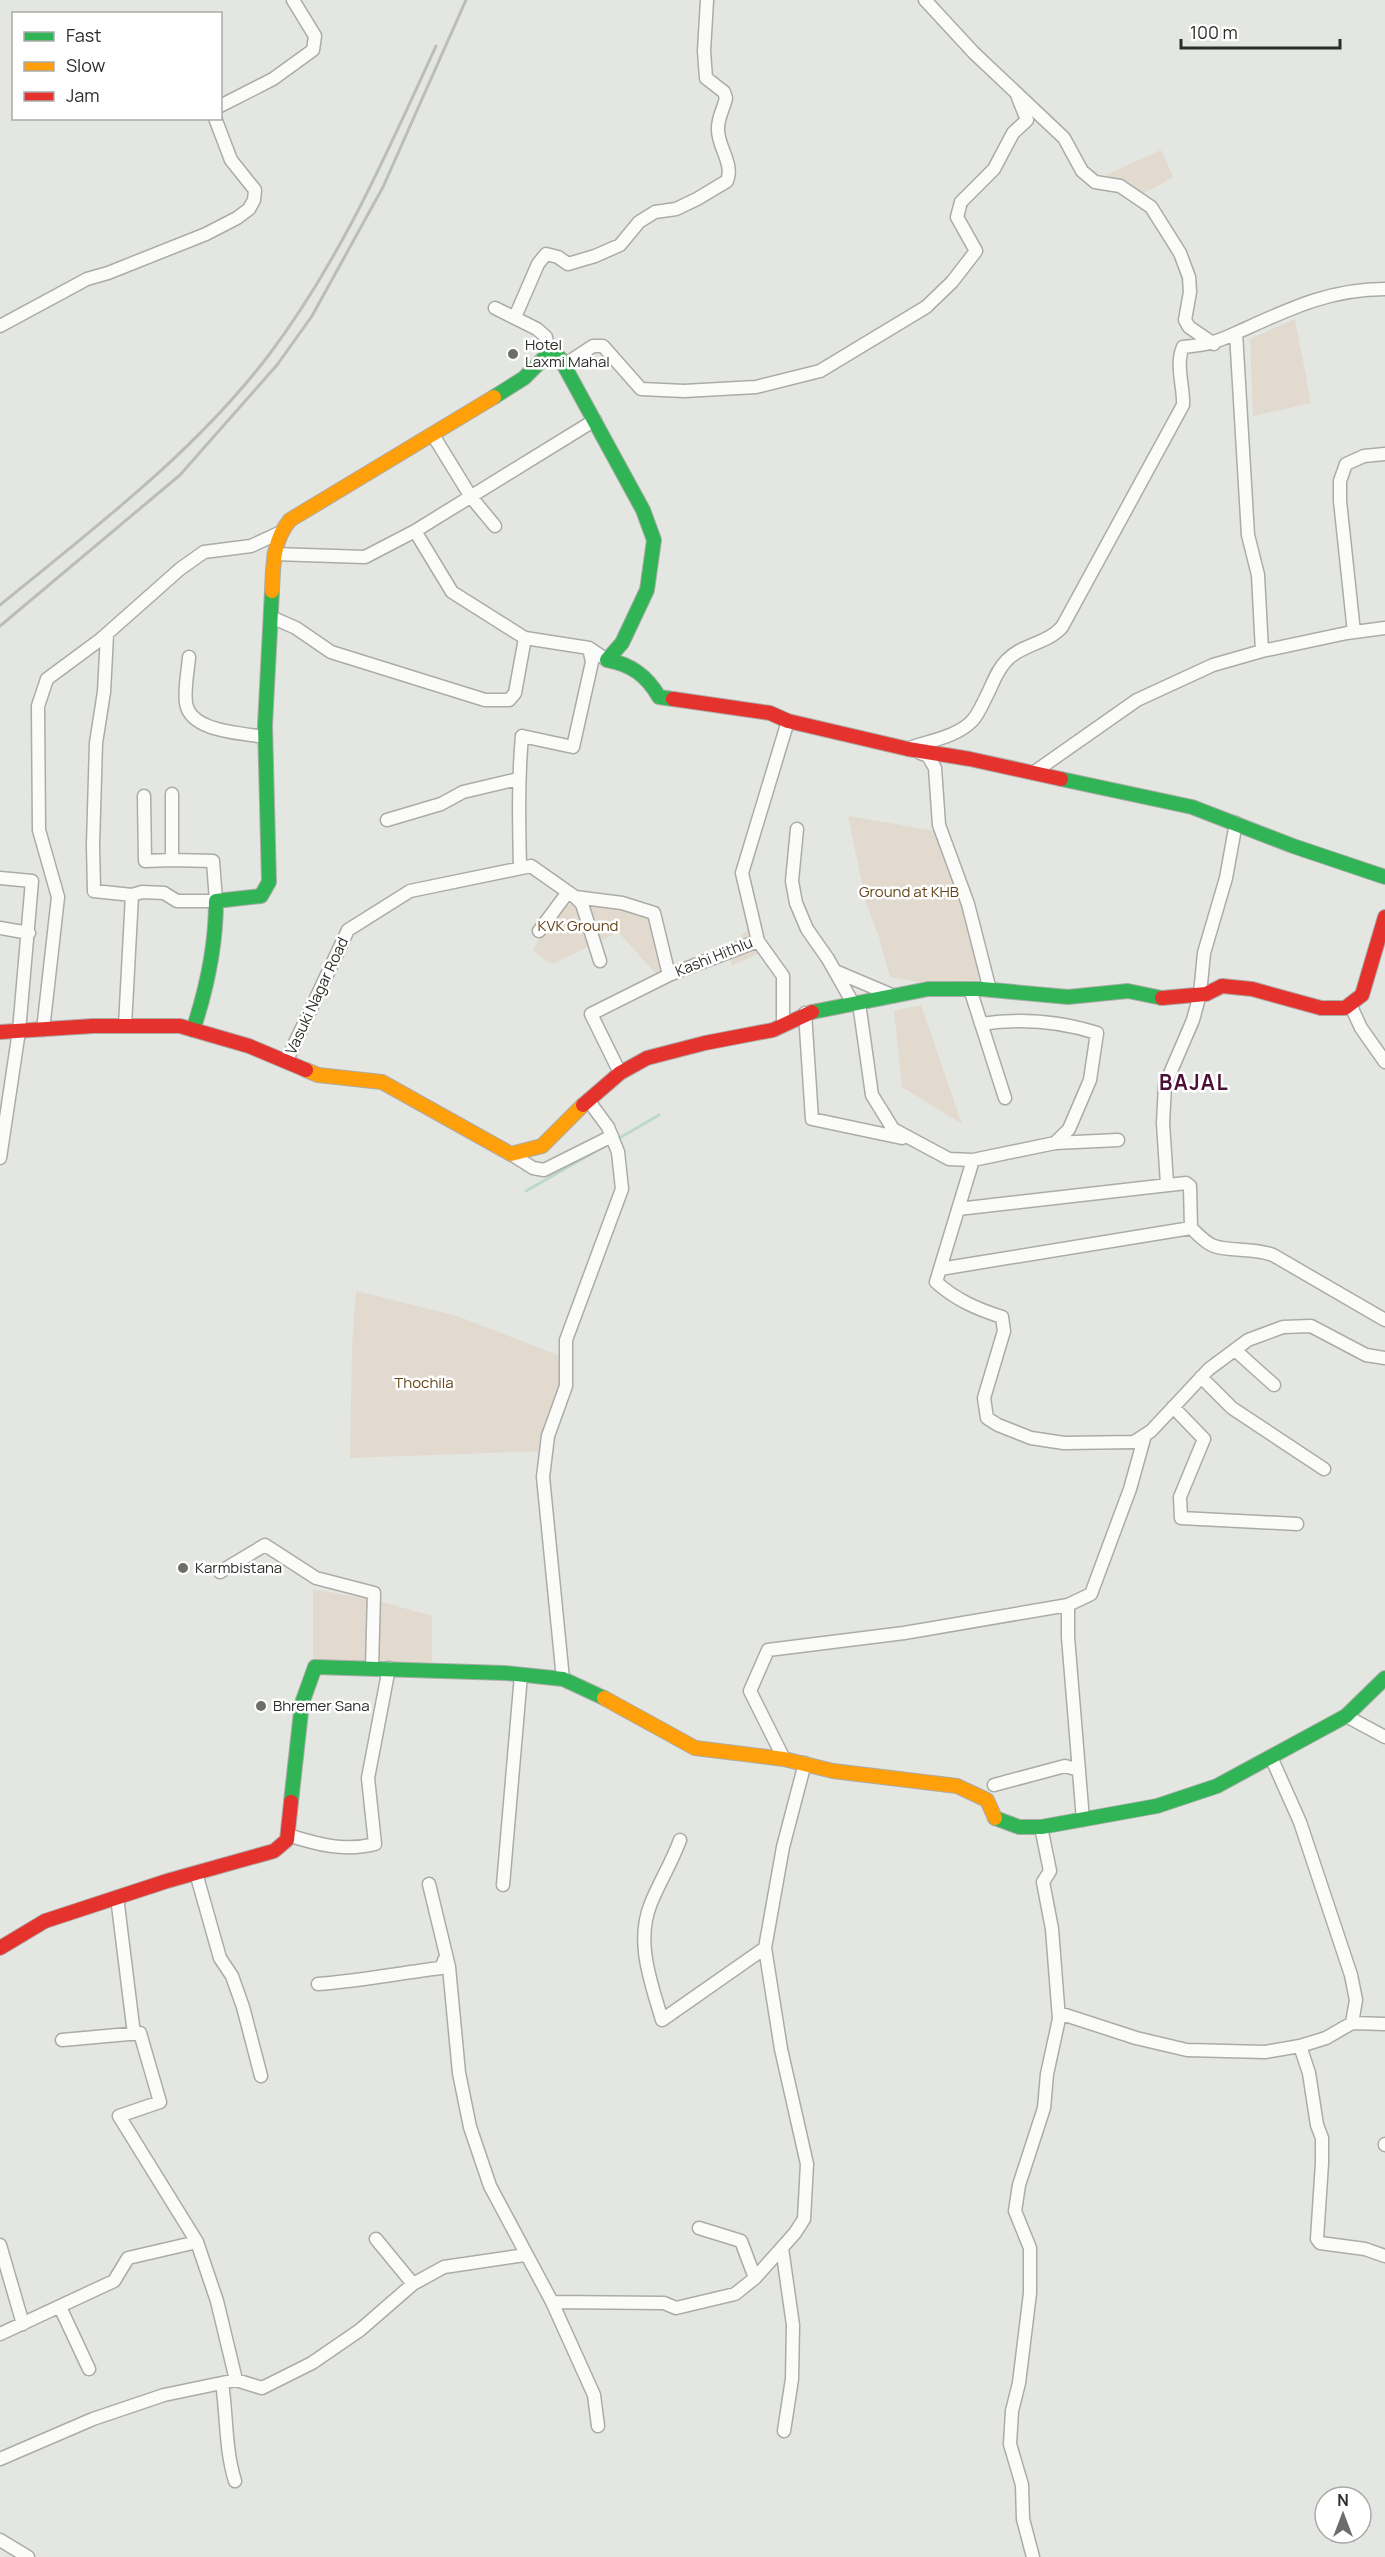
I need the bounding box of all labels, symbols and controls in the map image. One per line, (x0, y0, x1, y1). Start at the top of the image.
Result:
legend (12, 12, 222, 120)
scale bar (1181, 12, 1340, 50)
text: 100 m (1190, 20, 1238, 44)
text: Fast (66, 23, 101, 47)
text: Slow (66, 53, 106, 77)
text: Jam (66, 83, 100, 107)
place label: Hotel Laxmi Mahal (525, 334, 610, 372)
marker: Hotel Laxmi Mahal (506, 347, 520, 361)
park label: Ground at KHB (859, 881, 959, 902)
park label: KVK Ground (538, 915, 618, 936)
street label: Kashi Hithlu (672, 932, 756, 982)
street label: Vasuki Nagar Road (280, 934, 353, 1058)
district label: BAJAL (1159, 1068, 1229, 1096)
park label: Thochila (394, 1372, 454, 1393)
place label: Karmbistana (195, 1557, 282, 1578)
marker: Karmbistana (176, 1561, 190, 1575)
place label: Bhremer Sana (273, 1695, 370, 1716)
marker: Bhremer Sana (254, 1699, 268, 1713)
north arrow (1313, 2485, 1373, 2545)
text: N (1337, 2489, 1349, 2511)

